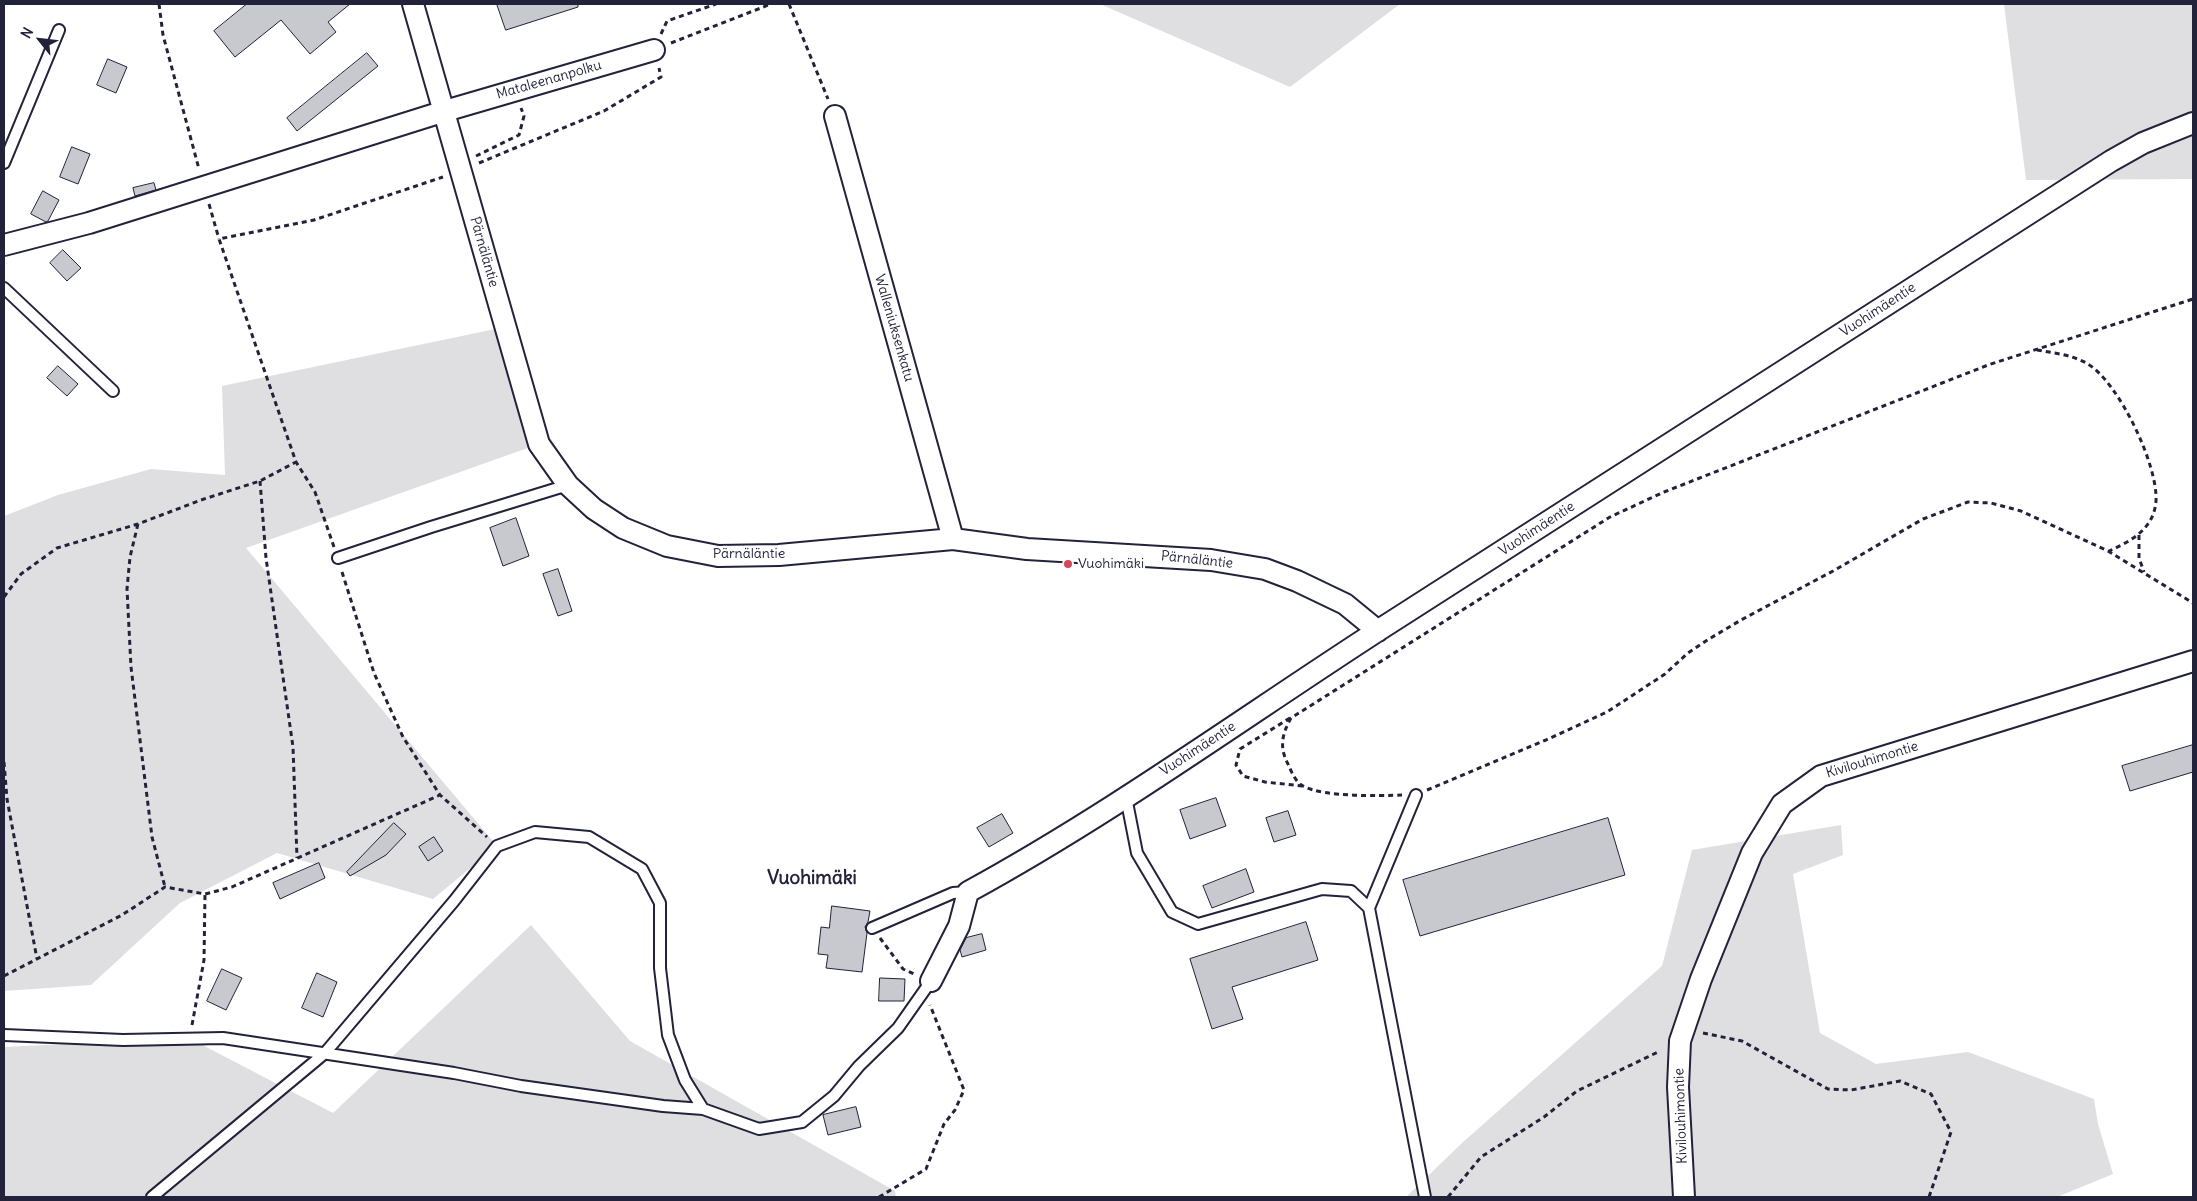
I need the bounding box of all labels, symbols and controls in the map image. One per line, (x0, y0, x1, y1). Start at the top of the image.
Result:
north arrow (15, 15, 65, 65)
text: N (17, 24, 37, 41)
street label: Mataleenanpolku (494, 57, 604, 103)
street label: Pärnäläntie (466, 215, 502, 289)
street label: Walleniuksenkatu (871, 273, 917, 383)
street label: Vuohimäentie (1837, 279, 1919, 341)
street label: Vuohimäentie (1496, 498, 1578, 560)
street label: Pärnäläntie (713, 546, 785, 562)
street label: Pärnäläntie (1160, 548, 1234, 572)
place label: Vuohimäki (1078, 556, 1144, 572)
marker: Vuohimäki (1062, 558, 1074, 570)
street label: Vuohimäentie (1157, 718, 1239, 780)
street label: Kivilouhimontie (1824, 738, 1920, 782)
district label: Vuohimäki (767, 868, 857, 890)
street label: Kivilouhimontie (1671, 1068, 1691, 1164)

